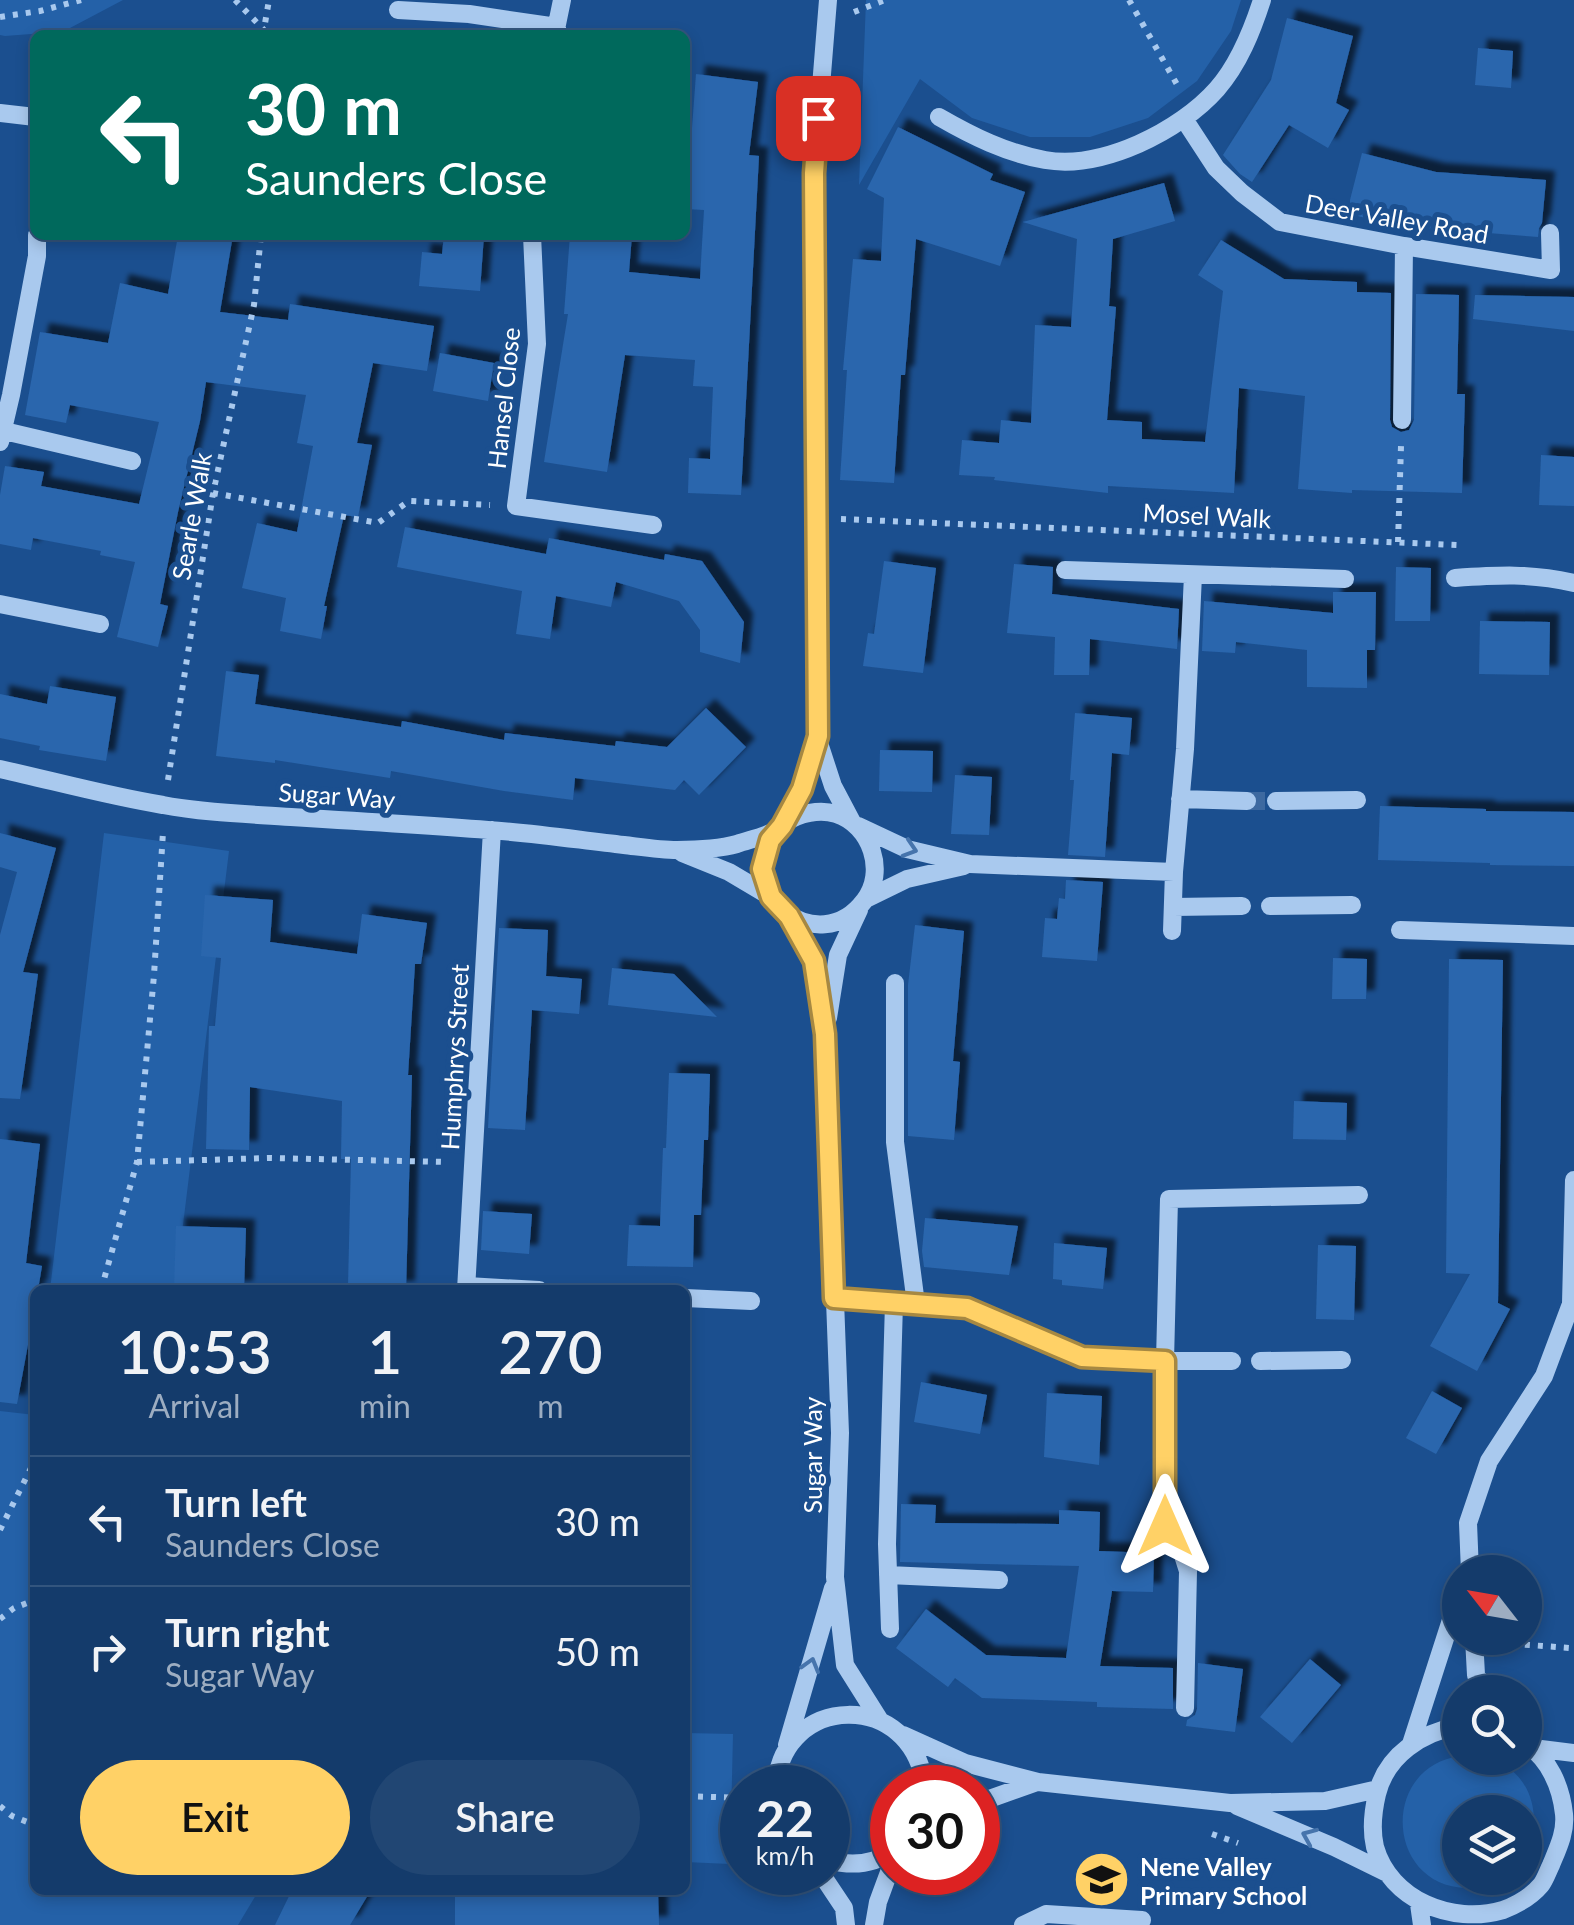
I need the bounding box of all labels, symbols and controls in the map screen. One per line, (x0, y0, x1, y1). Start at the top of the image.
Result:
text: 30 m (245, 66, 402, 150)
icon: left (80, 70, 210, 200)
pin (776, 76, 861, 161)
icon: arrive (791, 91, 846, 146)
text: Saunders Close (245, 151, 547, 205)
street label: Deer Valley Road (1303, 187, 1491, 249)
street label: Hansel Close (481, 326, 525, 470)
street label: Searle Walk (165, 450, 217, 582)
street label: Mosel Walk (1142, 497, 1272, 533)
street label: Sugar Way (278, 776, 396, 814)
one-way arrow (900, 837, 917, 857)
street label: Humphrys Street (434, 963, 474, 1151)
text: 10:53 (117, 1315, 272, 1387)
text: 1 (368, 1315, 402, 1387)
text: 270 (498, 1315, 603, 1387)
text: Arrival (148, 1386, 241, 1425)
text: min (359, 1386, 411, 1425)
text: m (537, 1386, 564, 1425)
street label: Sugar Way (797, 1396, 827, 1513)
position arrow (1113, 1474, 1217, 1578)
text: Turn left (165, 1479, 307, 1525)
icon: left (80, 1494, 135, 1549)
text: 30 m (555, 1498, 640, 1544)
text: Saunders Close (165, 1525, 380, 1564)
north arrow (1442, 1555, 1542, 1655)
map controls (1442, 1555, 1542, 1895)
text: Turn right (165, 1609, 330, 1655)
icon: right (80, 1624, 135, 1679)
text: 50 m (555, 1628, 640, 1674)
text: Sugar Way (165, 1655, 315, 1694)
one-way arrow (800, 1657, 821, 1674)
button: search (1442, 1675, 1542, 1775)
button: Exit (80, 1760, 350, 1875)
button: Share (370, 1760, 640, 1875)
speed limit sign: 30 (870, 1765, 1000, 1895)
text: 22 (756, 1788, 814, 1848)
button: layers (1442, 1795, 1542, 1895)
one-way arrow (1301, 1828, 1319, 1848)
text: km/h (756, 1840, 814, 1870)
school or university icon: Nene Valley Primary School (1071, 1850, 1131, 1910)
place label: Nene Valley Primary School (1140, 1851, 1307, 1910)

